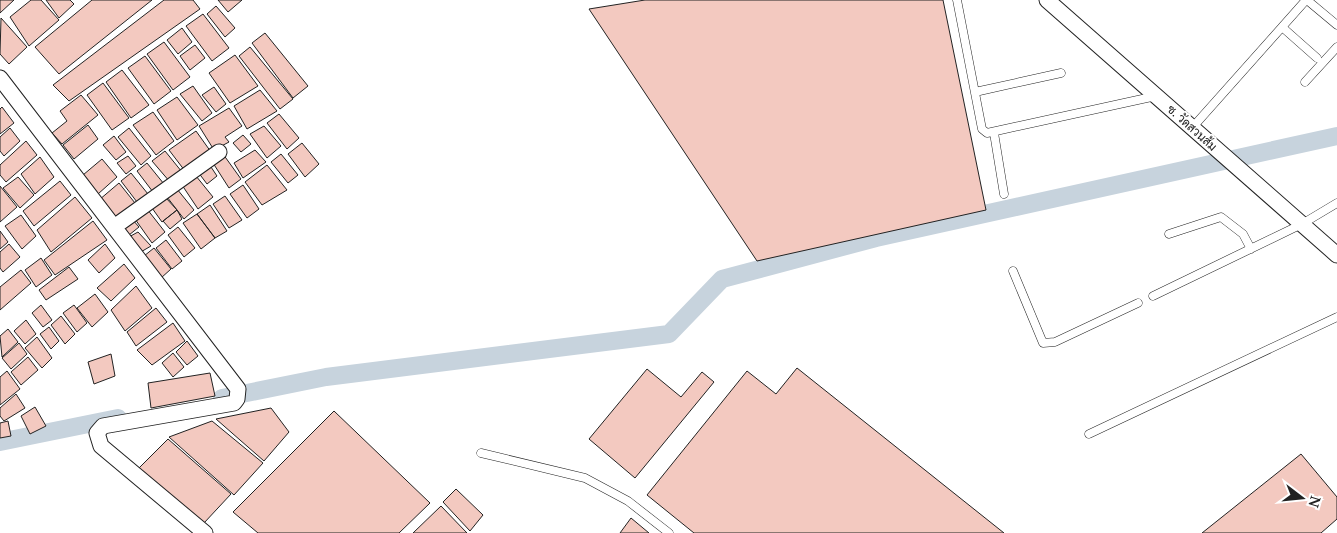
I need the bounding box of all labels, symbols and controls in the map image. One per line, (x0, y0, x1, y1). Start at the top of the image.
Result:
street label: ซ. วัดสวนส้ม (1164, 101, 1221, 155)
north arrow (1277, 473, 1327, 523)
text: N (1304, 494, 1326, 510)

